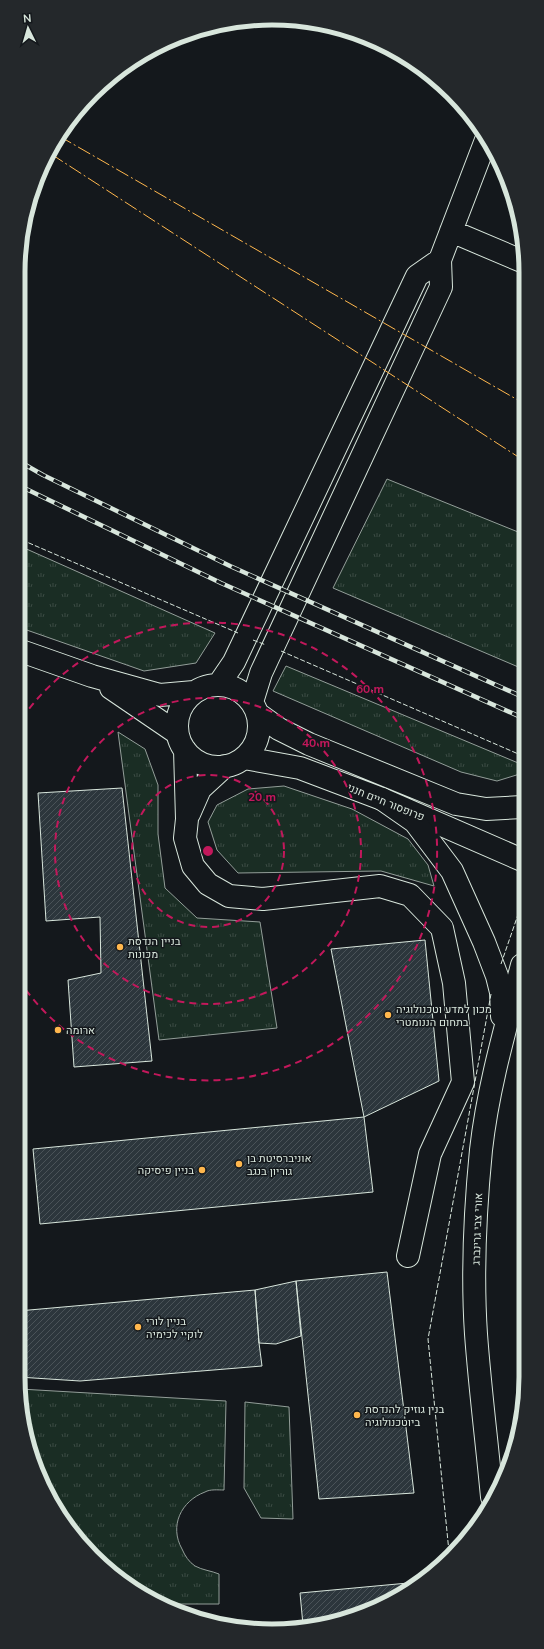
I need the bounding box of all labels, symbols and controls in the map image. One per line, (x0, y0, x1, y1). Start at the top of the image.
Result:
north arrow (8, 8, 48, 48)
text: N (22, 11, 32, 26)
text: 60 m (356, 681, 384, 697)
text: 40 m (302, 735, 330, 751)
street label: פרופסור חיים חנני (345, 780, 427, 825)
text: 20 m (248, 789, 276, 805)
centre of rings (201, 844, 215, 858)
place label: בניין הנדסת מכונות (128, 934, 181, 962)
marker: בניין הנדסת מכונות (115, 942, 125, 952)
place label: מכון למדע וטכנולוגיה בתחום הננומטרי (396, 1002, 492, 1030)
marker: מכון למדע וטכנולוגיה בתחום הננומטרי (383, 1010, 393, 1020)
place label: ארומה (66, 1023, 95, 1038)
marker: ארומה (53, 1025, 63, 1035)
place label: אוניברסיטת בן גוריון בנגב (247, 1151, 312, 1179)
marker: אוניברסיטת בן גוריון בנגב (234, 1159, 244, 1169)
place label: בניין פיסיקה (138, 1163, 194, 1178)
marker: בניין פיסיקה (197, 1165, 207, 1175)
street label: אורי צבי גרינברג (469, 1193, 486, 1265)
place label: בניין לורי לוקיי לכימיה (146, 1314, 203, 1342)
marker: בניין לורי לוקיי לכימיה (133, 1322, 143, 1332)
place label: בנין גוזיק להנדסת ביוטכנולוגיה (365, 1402, 444, 1430)
marker: בנין גוזיק להנדסת ביוטכנולוגיה (352, 1410, 362, 1420)

